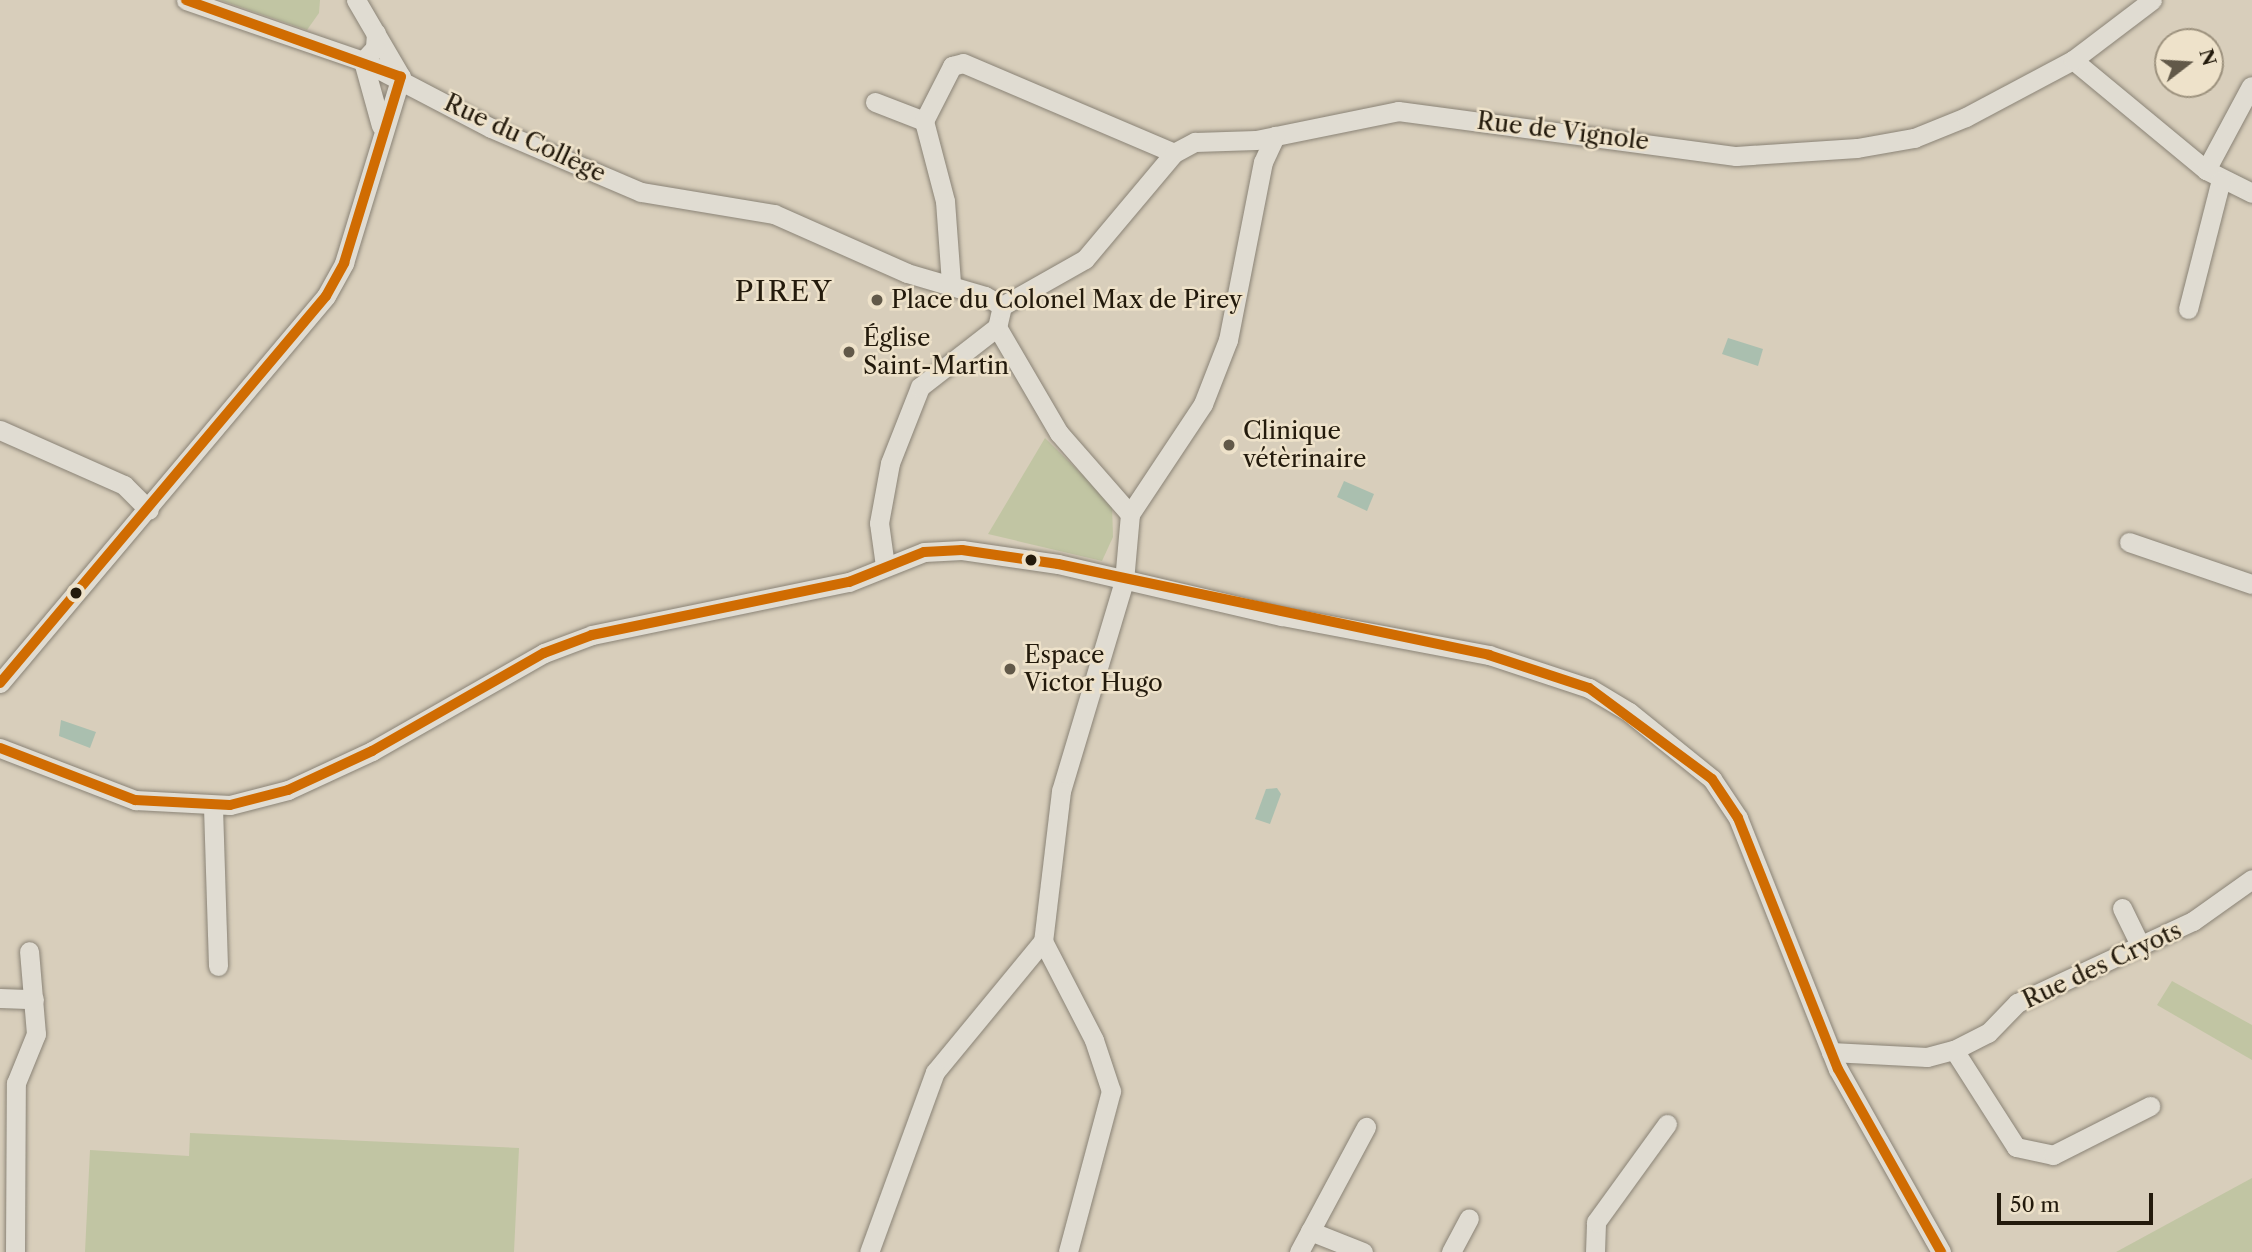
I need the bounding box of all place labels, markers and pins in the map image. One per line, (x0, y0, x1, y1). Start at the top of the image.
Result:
place label: Place du Colonel Max de Pirey (891, 286, 1243, 314)
marker: Place du Colonel Max de Pirey (869, 292, 885, 308)
place label: Église Saint-Martin (863, 324, 1009, 380)
marker: Église Saint-Martin (841, 344, 857, 360)
place label: Clinique vétèrinaire (1243, 417, 1366, 473)
marker: Clinique vétèrinaire (1221, 437, 1237, 453)
unlabelled marker (1024, 553, 1038, 567)
unlabelled marker (69, 586, 83, 600)
place label: Espace Victor Hugo (1024, 641, 1163, 697)
marker: Espace Victor Hugo (1002, 661, 1018, 677)

